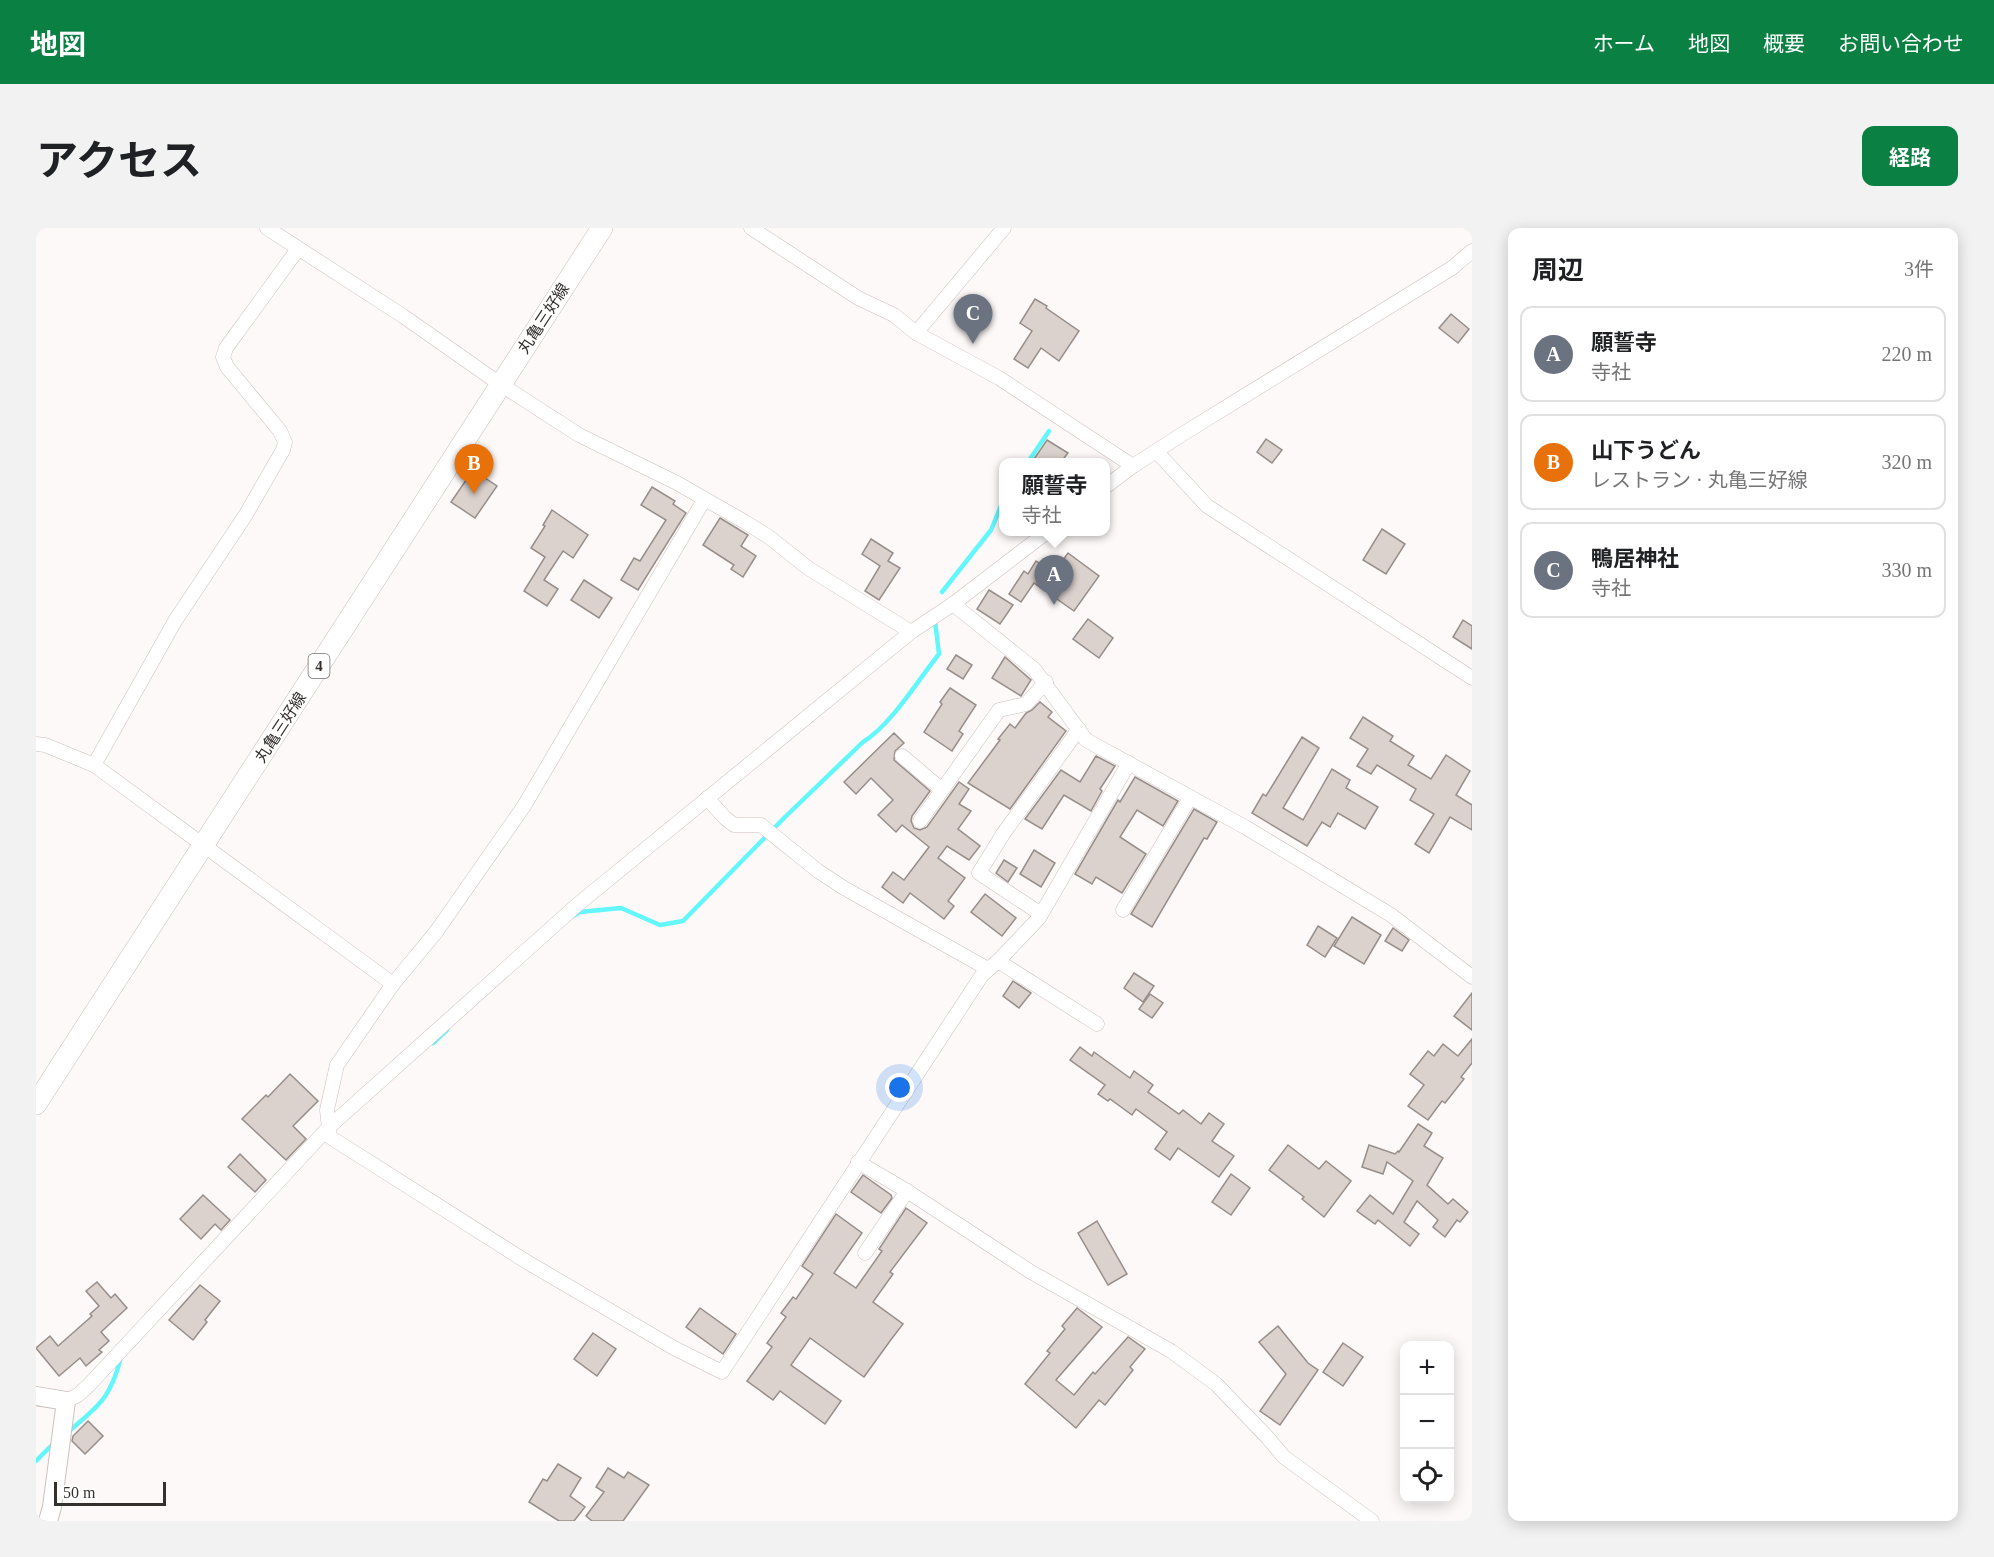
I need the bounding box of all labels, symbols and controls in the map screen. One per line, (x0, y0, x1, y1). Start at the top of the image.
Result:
text: 地図 (30, 29, 86, 60)
text: ホーム (1593, 32, 1655, 56)
text: 地図 (1688, 32, 1730, 56)
text: 概要 (1763, 32, 1805, 56)
text: お問い合わせ (1838, 32, 1964, 56)
button: 経路 (1862, 126, 1958, 186)
text: アクセス (36, 138, 202, 184)
text: 周辺 (1532, 256, 1584, 285)
text: 3件 (1904, 258, 1934, 280)
street label: 丸亀三好線 (515, 280, 572, 356)
pin: C (954, 294, 992, 344)
text: 願誓寺 (1591, 330, 1657, 355)
text: A (1546, 343, 1561, 365)
text: 220 m (1881, 343, 1932, 365)
text: 寺社 (1591, 361, 1631, 383)
text: 山下うどん (1591, 438, 1701, 463)
pin: B (454, 444, 494, 494)
text: B (1547, 451, 1560, 473)
text: 320 m (1881, 451, 1932, 473)
popup (999, 458, 1110, 536)
text: レストラン · 丸亀三好線 (1591, 469, 1808, 491)
text: 願誓寺 (1021, 473, 1088, 498)
text: 寺社 (1021, 504, 1061, 526)
text: 鴨居神社 (1591, 546, 1679, 571)
pin: A (1034, 556, 1074, 605)
text: C (1546, 559, 1561, 581)
text: 330 m (1881, 559, 1932, 581)
text: 寺社 (1591, 577, 1631, 599)
road number: 4 (308, 654, 330, 678)
street label: 丸亀三好線 (252, 689, 309, 765)
your location (885, 1073, 914, 1102)
map controls (1400, 1341, 1454, 1503)
button: + (1400, 1341, 1454, 1395)
button: − (1400, 1395, 1454, 1449)
button: locate (1400, 1449, 1454, 1503)
scale bar (54, 1479, 166, 1506)
text: 50 m (63, 1484, 95, 1501)

